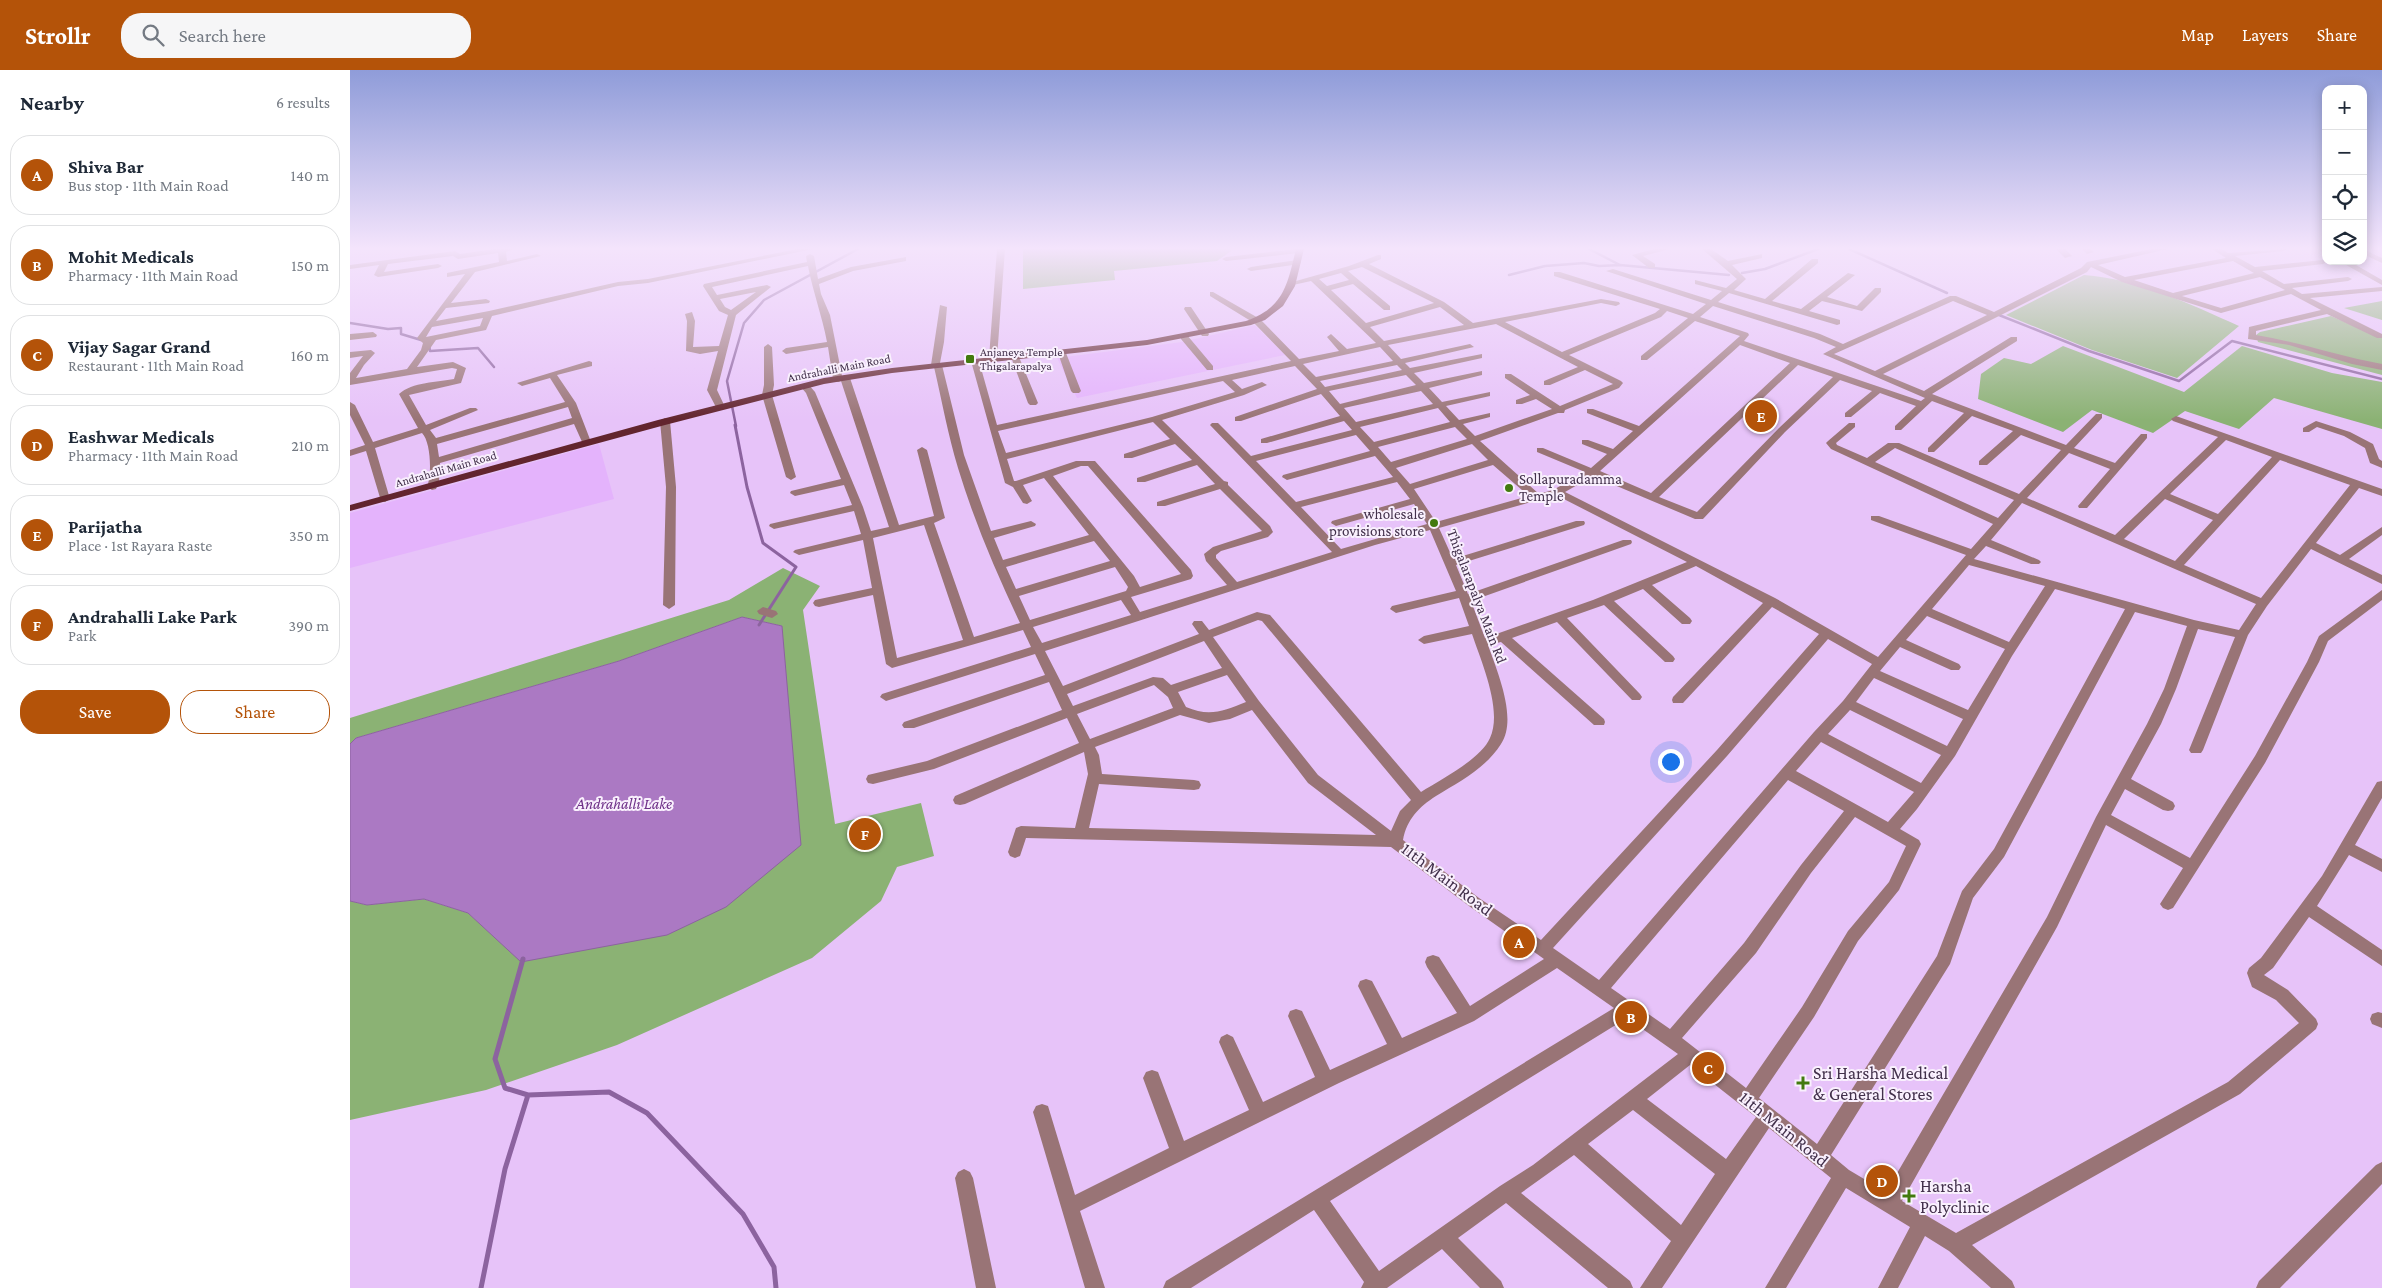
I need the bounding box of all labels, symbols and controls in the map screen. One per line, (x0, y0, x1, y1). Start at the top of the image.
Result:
search box (121, 13, 471, 58)
icon: search (139, 21, 167, 49)
text: Strollr (25, 22, 91, 49)
text: Search here (179, 25, 266, 46)
text: Map (2181, 25, 2214, 45)
text: Layers (2242, 25, 2289, 45)
text: Share (2317, 25, 2357, 45)
map controls (2322, 85, 2367, 265)
button: + (2322, 85, 2367, 130)
text: Nearby (20, 91, 84, 115)
text: 6 results (276, 94, 330, 111)
button: − (2322, 130, 2367, 175)
text: Shiva Bar (68, 156, 144, 177)
text: A (32, 167, 42, 184)
text: 140 m (291, 167, 329, 184)
button: locate (2322, 175, 2367, 220)
text: Bus stop · 11th Main Road (68, 177, 229, 194)
button: layers (2322, 220, 2367, 265)
text: Mohit Medicals (68, 246, 194, 267)
text: B (32, 257, 42, 274)
text: 150 m (291, 257, 329, 274)
text: Pharmacy · 11th Main Road (68, 267, 238, 284)
text: Vijay Sagar Grand (68, 336, 211, 357)
place label: Anjaneya Temple Thigalarapalya (980, 345, 1062, 373)
text: C (32, 347, 42, 364)
text: 160 m (291, 347, 329, 364)
street label: Andrahalli Main Road (786, 351, 892, 385)
marker: Anjaneya Temple Thigalarapalya (964, 353, 976, 365)
text: Restaurant · 11th Main Road (68, 357, 244, 374)
pin: E (1745, 397, 1777, 435)
text: Eashwar Medicals (68, 426, 214, 447)
text: D (31, 437, 43, 454)
text: 210 m (291, 437, 329, 454)
text: Pharmacy · 11th Main Road (68, 447, 238, 464)
street label: Andrahalli Main Road (394, 448, 499, 490)
place label: Sollapuradamma Temple (1519, 471, 1622, 505)
marker: Sollapuradamma Temple (1503, 482, 1515, 494)
place label: wholesale provisions store (1329, 506, 1424, 540)
text: Parijatha (68, 516, 142, 537)
marker: wholesale provisions store (1428, 517, 1440, 529)
text: E (32, 527, 42, 544)
text: 350 m (289, 527, 329, 544)
street label: Thigalarapalya Main Rd (1443, 527, 1510, 666)
text: Place · 1st Rayara Raste (68, 537, 212, 554)
text: Andrahalli Lake Park (68, 606, 237, 627)
text: F (33, 617, 41, 634)
text: 390 m (288, 617, 329, 634)
text: Park (68, 627, 96, 644)
button: Save (20, 690, 170, 734)
button: Share (180, 690, 330, 734)
your location (1658, 749, 1684, 775)
water label: Andrahalli Lake (575, 795, 672, 812)
pin: F (849, 815, 881, 853)
street label: 11th Main Road (1398, 838, 1497, 920)
pin: A (1503, 923, 1535, 961)
pin: B (1615, 998, 1647, 1036)
pin: C (1692, 1049, 1724, 1087)
place label: Sri Harsha Medical & General Stores (1813, 1063, 1949, 1104)
marker: Sri Harsha Medical & General Stores (1797, 1077, 1809, 1089)
street label: 11th Main Road (1736, 1087, 1833, 1171)
pin: D (1866, 1162, 1898, 1200)
place label: Harsha Polyclinic (1920, 1176, 1990, 1217)
marker: Harsha Polyclinic (1902, 1189, 1916, 1203)

